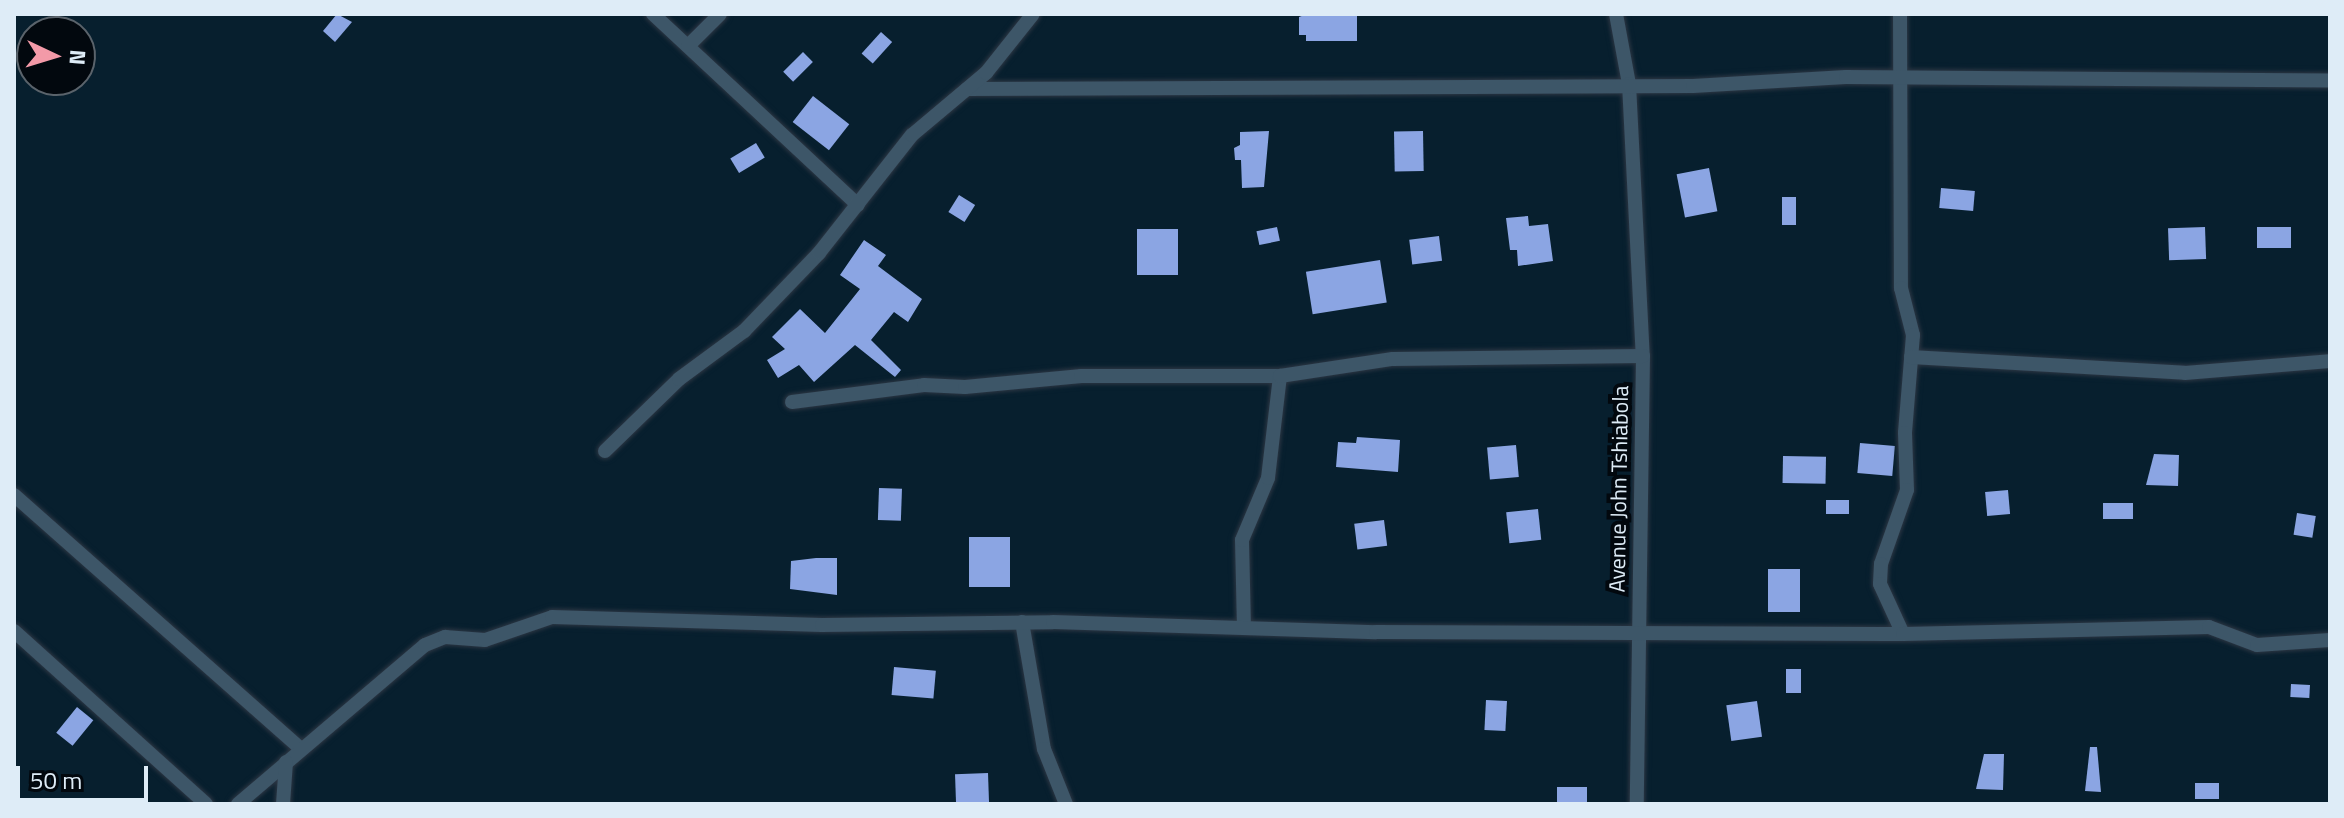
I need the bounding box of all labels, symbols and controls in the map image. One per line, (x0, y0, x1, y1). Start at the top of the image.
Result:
north arrow (16, 16, 96, 96)
text: N (60, 49, 95, 66)
street label: Avenue John Tshiabola (1604, 385, 1634, 593)
scale bar (20, 750, 152, 800)
text: 50 m (30, 762, 82, 798)

